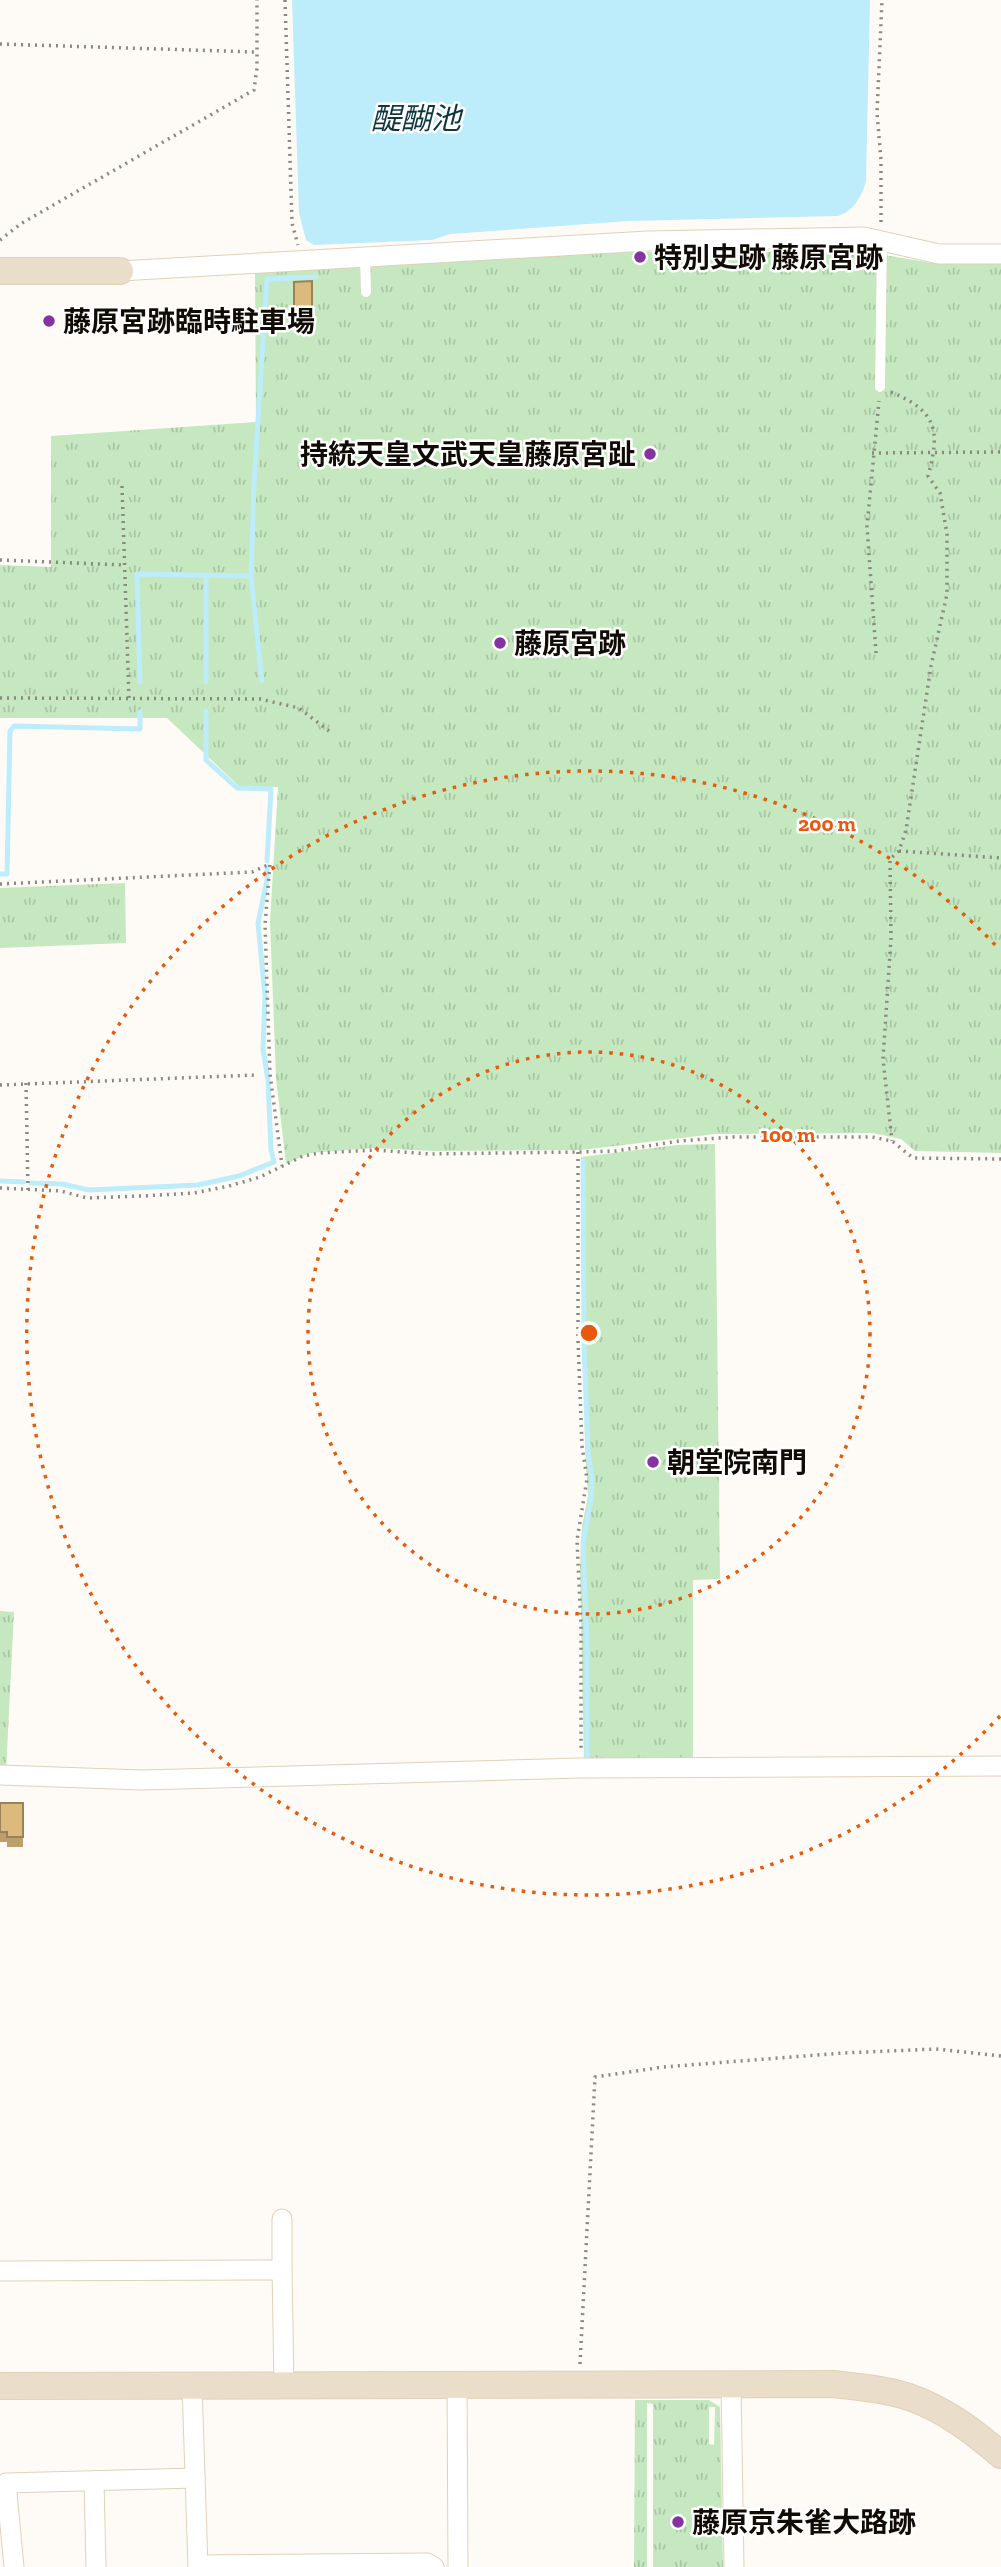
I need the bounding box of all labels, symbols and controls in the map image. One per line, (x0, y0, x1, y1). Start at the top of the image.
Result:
water label: 醍醐池 (371, 101, 464, 137)
place label: 特別史跡 藤原宮跡 (654, 241, 883, 274)
marker: 特別史跡 藤原宮跡 (632, 249, 648, 265)
place label: 藤原宮跡臨時駐車場 (63, 305, 315, 338)
marker: 藤原宮跡臨時駐車場 (41, 313, 57, 329)
place label: 持統天皇文武天皇藤原宮趾 (300, 438, 636, 471)
marker: 持統天皇文武天皇藤原宮趾 (642, 446, 658, 462)
place label: 藤原宮跡 (514, 627, 626, 660)
marker: 藤原宮跡 (492, 635, 508, 651)
text: 200 m (798, 811, 856, 836)
text: 100 m (761, 1122, 816, 1147)
centre of rings (577, 1321, 601, 1345)
place label: 朝堂院南門 (667, 1446, 807, 1479)
marker: 朝堂院南門 (645, 1454, 661, 1470)
place label: 藤原京朱雀大路跡 (692, 2506, 916, 2539)
marker: 藤原京朱雀大路跡 (670, 2514, 686, 2530)

